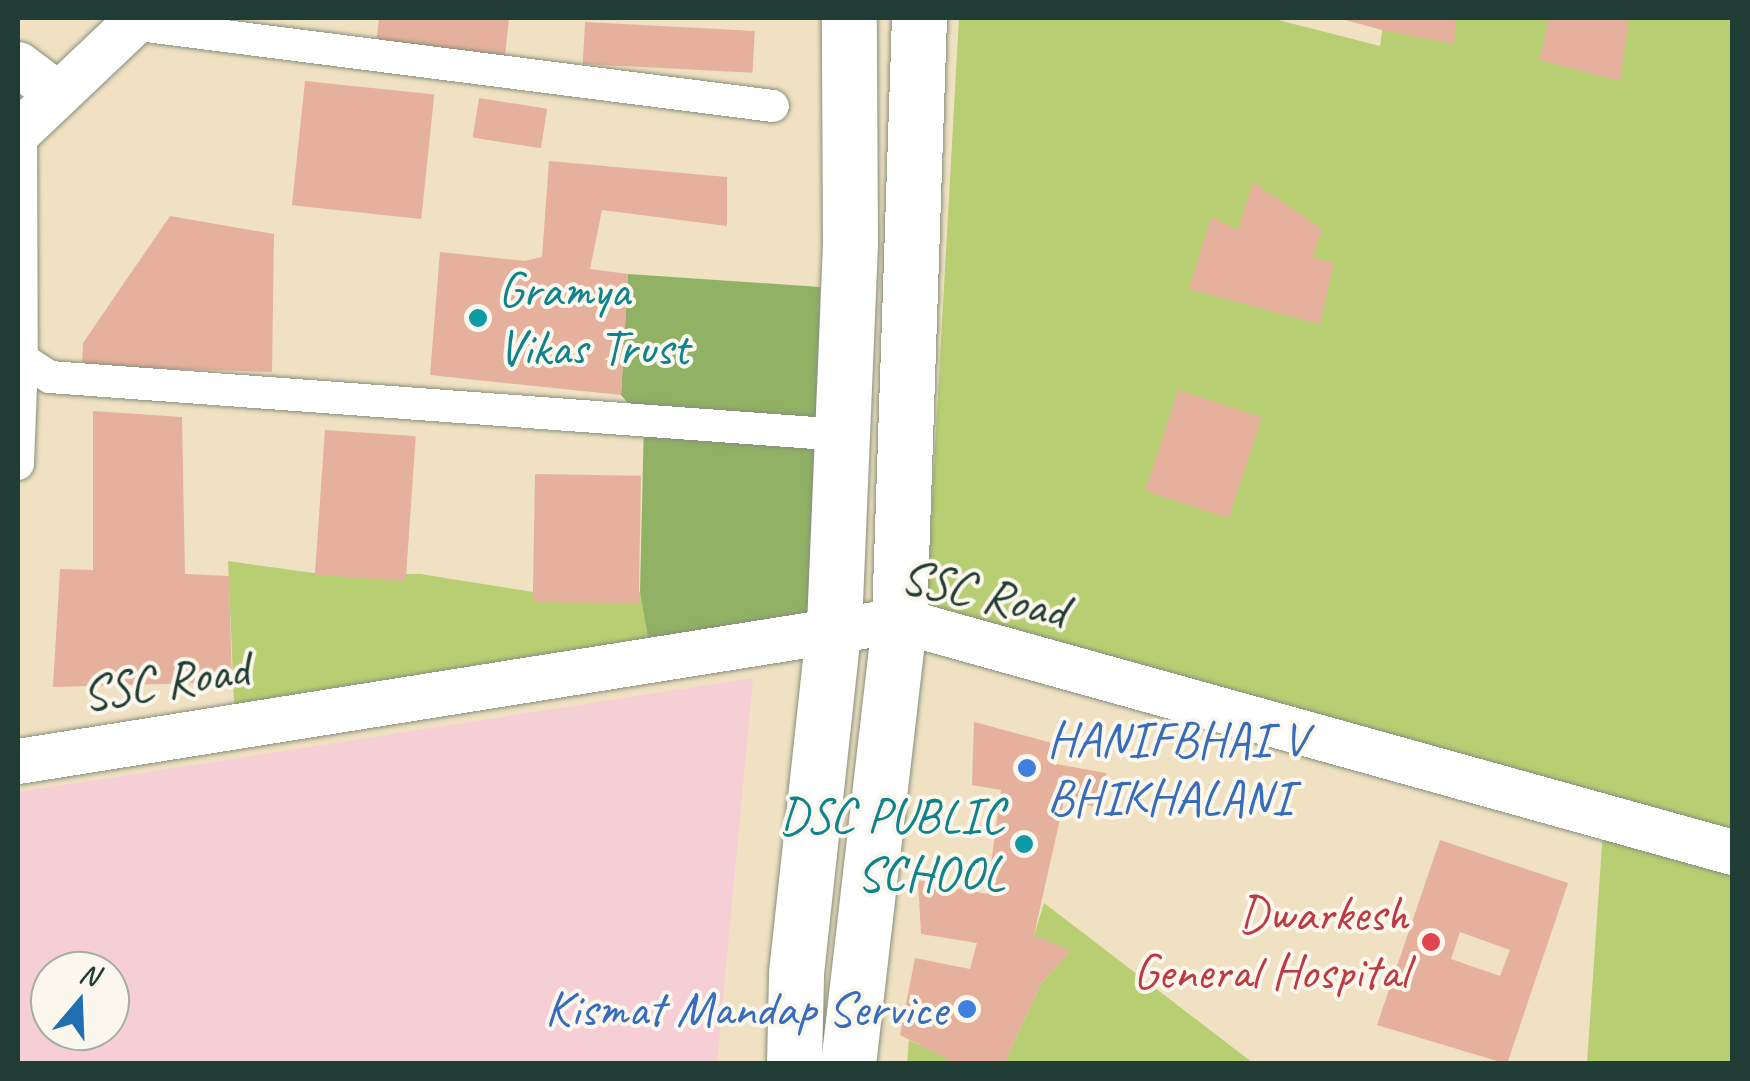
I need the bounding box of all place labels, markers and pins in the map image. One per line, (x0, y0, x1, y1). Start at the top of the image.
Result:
place label: Gramya Vikas Trust (498, 259, 688, 376)
marker: Gramya Vikas Trust (467, 307, 489, 329)
place label: HANIFBHAI V BHIKHALANI (1047, 709, 1306, 826)
marker: HANIFBHAI V BHIKHALANI (1016, 757, 1038, 779)
place label: DSC PUBLIC SCHOOL (779, 785, 1004, 902)
marker: DSC PUBLIC SCHOOL (1013, 833, 1035, 855)
place label: Dwarkesh General Hospital (1133, 883, 1408, 1000)
marker: Dwarkesh General Hospital (1418, 929, 1444, 955)
place label: Kismat Mandap Service (547, 979, 947, 1039)
marker: Kismat Mandap Service (956, 998, 978, 1020)

